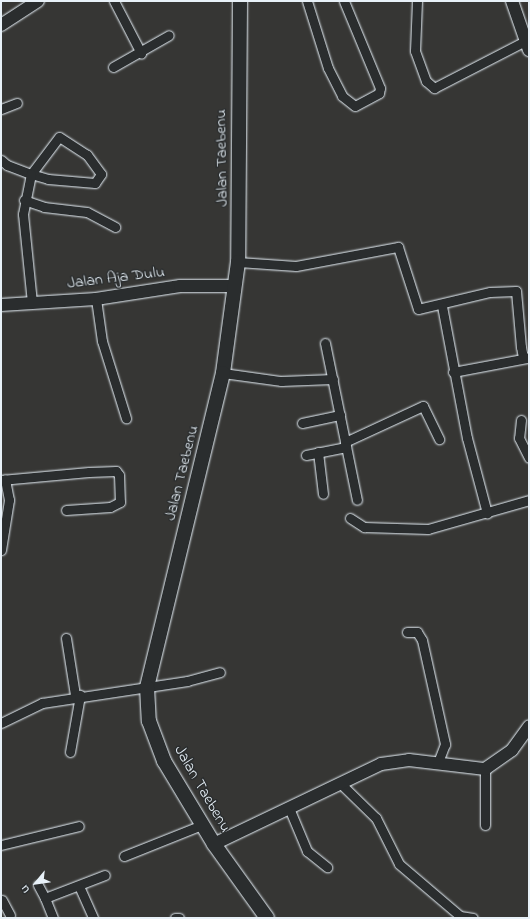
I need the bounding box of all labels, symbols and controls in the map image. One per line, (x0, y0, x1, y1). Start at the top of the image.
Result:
street label: Jalan Taebenu (212, 109, 232, 207)
street label: Jalan Aja Dulu (66, 262, 166, 294)
street label: Jalan Taebenu (161, 423, 203, 523)
street label: Jalan Taebenu (169, 742, 235, 836)
north arrow (16, 863, 56, 903)
text: U (17, 882, 34, 896)

